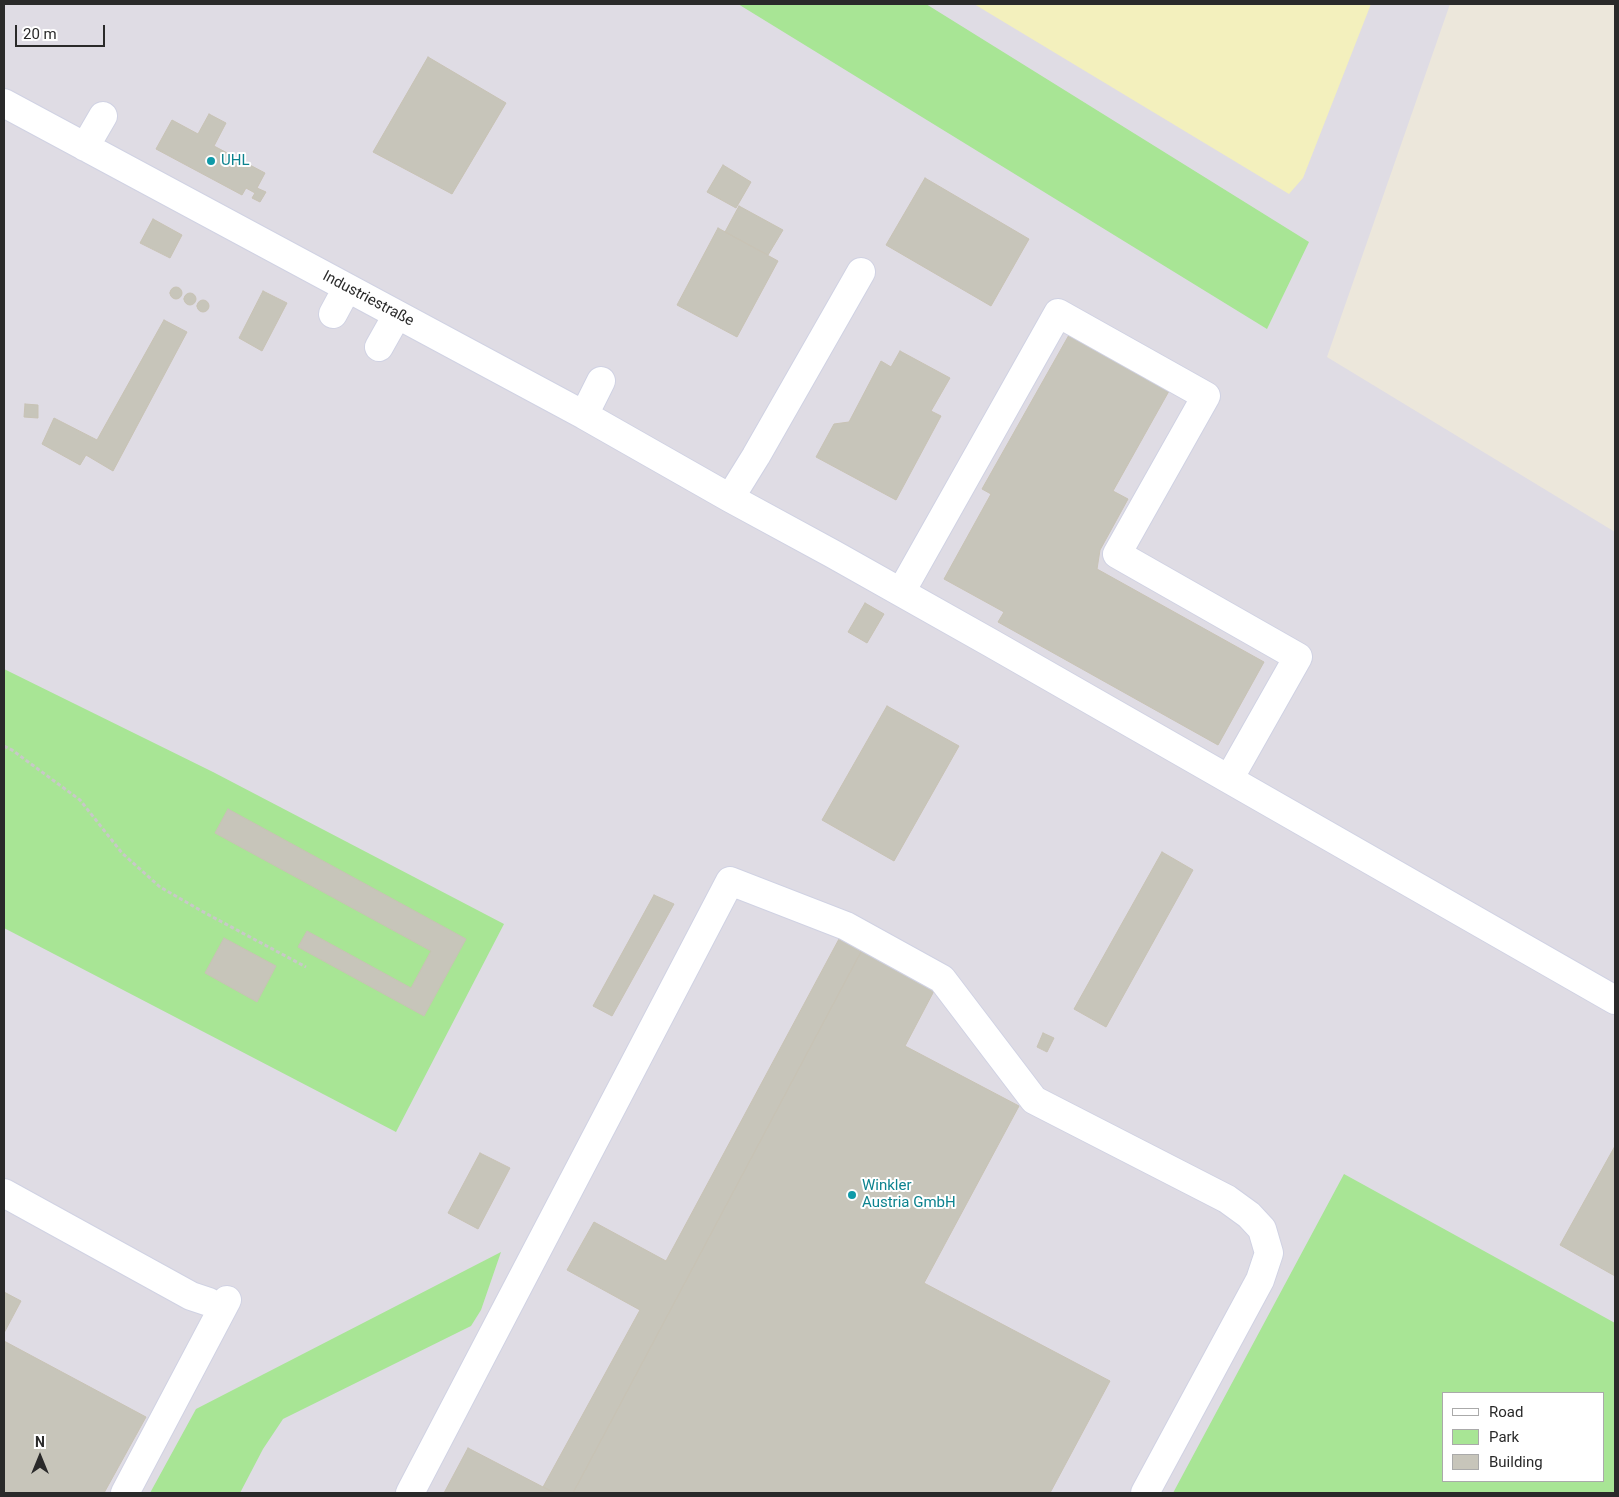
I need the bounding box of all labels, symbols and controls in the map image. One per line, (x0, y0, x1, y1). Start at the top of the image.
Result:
scale bar (18, 15, 108, 47)
text: 20 m (23, 25, 57, 43)
place label: UHL (221, 152, 250, 170)
marker: UHL (205, 155, 217, 167)
street label: Industriestraße (319, 267, 417, 331)
place label: Winkler Austria GmbH (862, 1177, 956, 1212)
marker: Winkler Austria GmbH (846, 1189, 858, 1201)
legend (1442, 1392, 1604, 1482)
text: Road (1489, 1403, 1523, 1421)
text: Park (1489, 1428, 1519, 1446)
north arrow (15, 1432, 65, 1482)
text: N (35, 1434, 45, 1450)
text: Building (1489, 1453, 1543, 1471)

